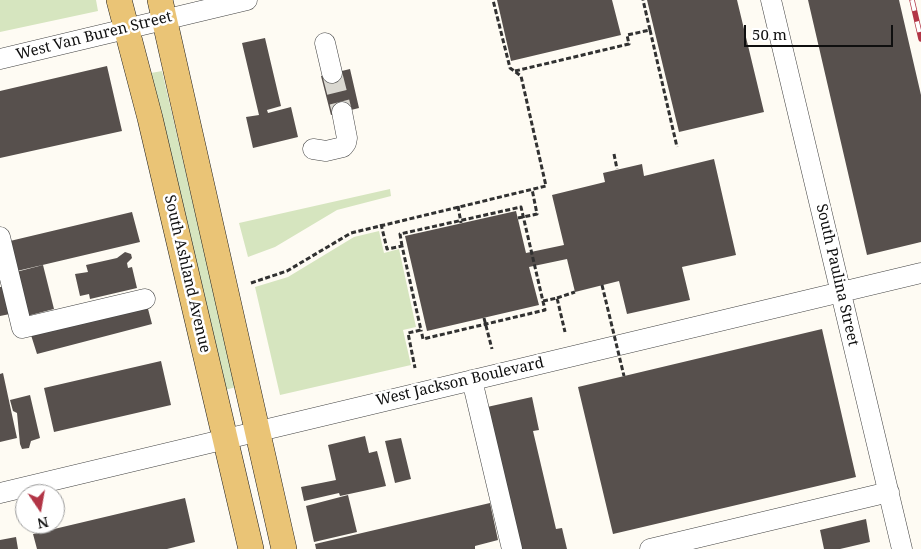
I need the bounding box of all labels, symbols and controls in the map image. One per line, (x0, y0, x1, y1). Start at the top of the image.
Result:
street label: West Van Buren Street (14, 8, 174, 64)
scale bar (746, 15, 895, 47)
text: 50 m (752, 24, 787, 44)
street label: South Ashland Avenue (160, 193, 214, 355)
street label: South Paulina Street (812, 202, 862, 348)
street label: West Jackson Boulevard (374, 354, 546, 410)
north arrow (15, 484, 65, 534)
text: N (36, 513, 50, 534)

